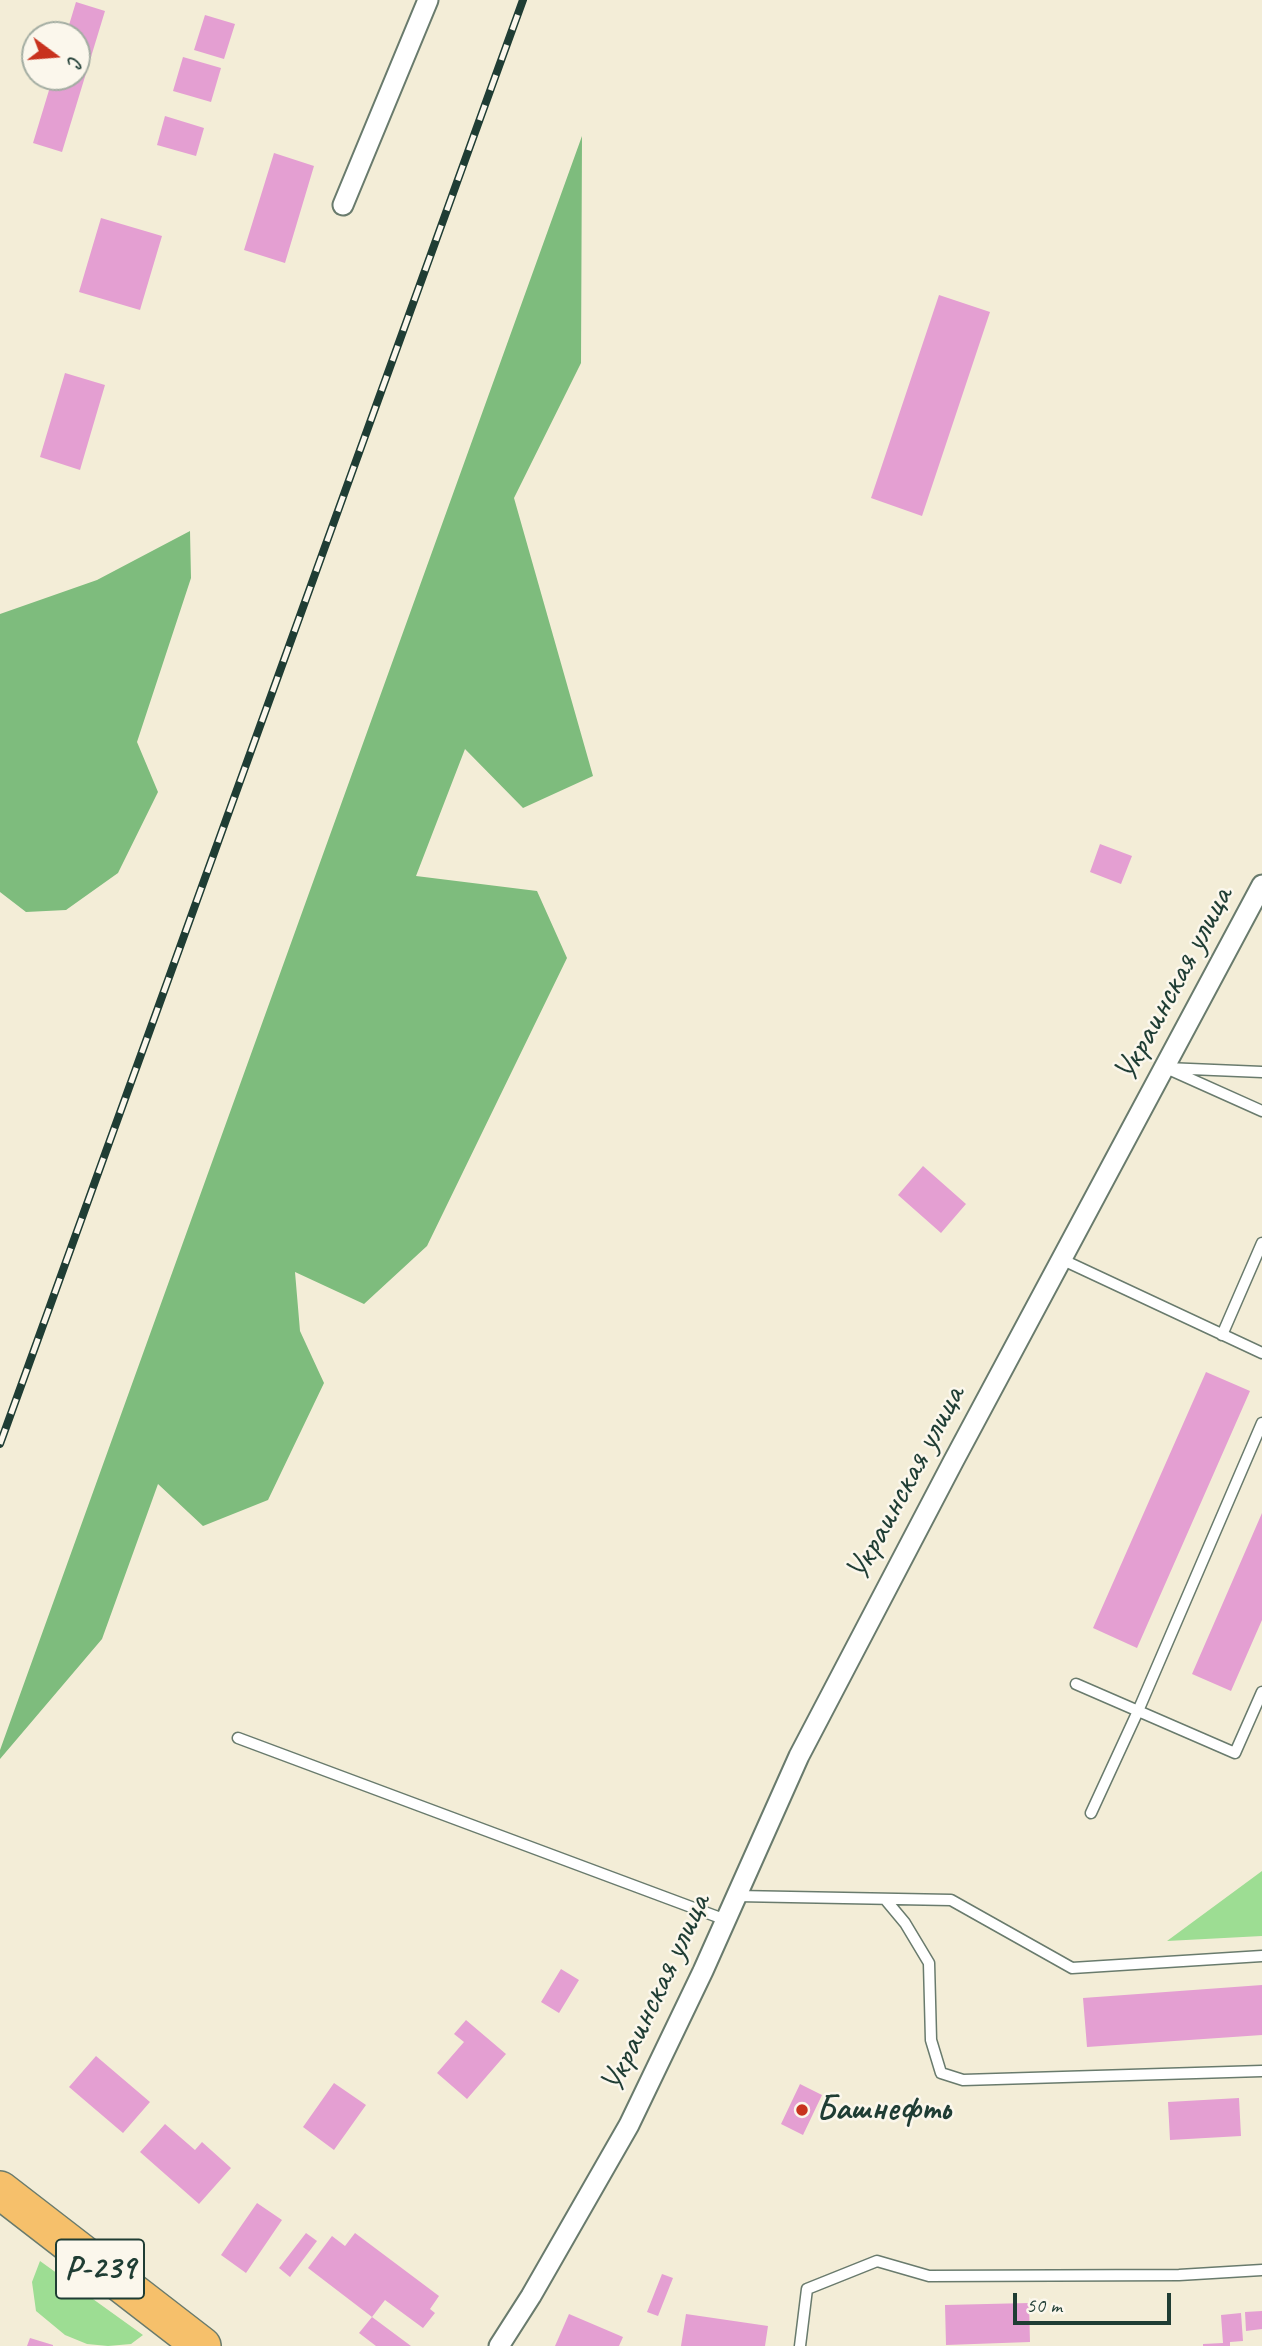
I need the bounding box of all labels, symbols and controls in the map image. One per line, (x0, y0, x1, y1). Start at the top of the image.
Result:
north arrow (21, 21, 91, 91)
text: С (61, 53, 87, 69)
street label: Украинская улица (1105, 880, 1243, 1090)
street label: Украинская улица (837, 1379, 975, 1589)
street label: Украинская улица (592, 1888, 720, 2100)
place label: Башнефть (816, 2089, 950, 2131)
marker: Башнефть (794, 2102, 810, 2118)
road number: Р-239 (56, 2240, 144, 2298)
scale bar (1017, 2280, 1174, 2324)
text: 50 m (1026, 2292, 1062, 2318)

